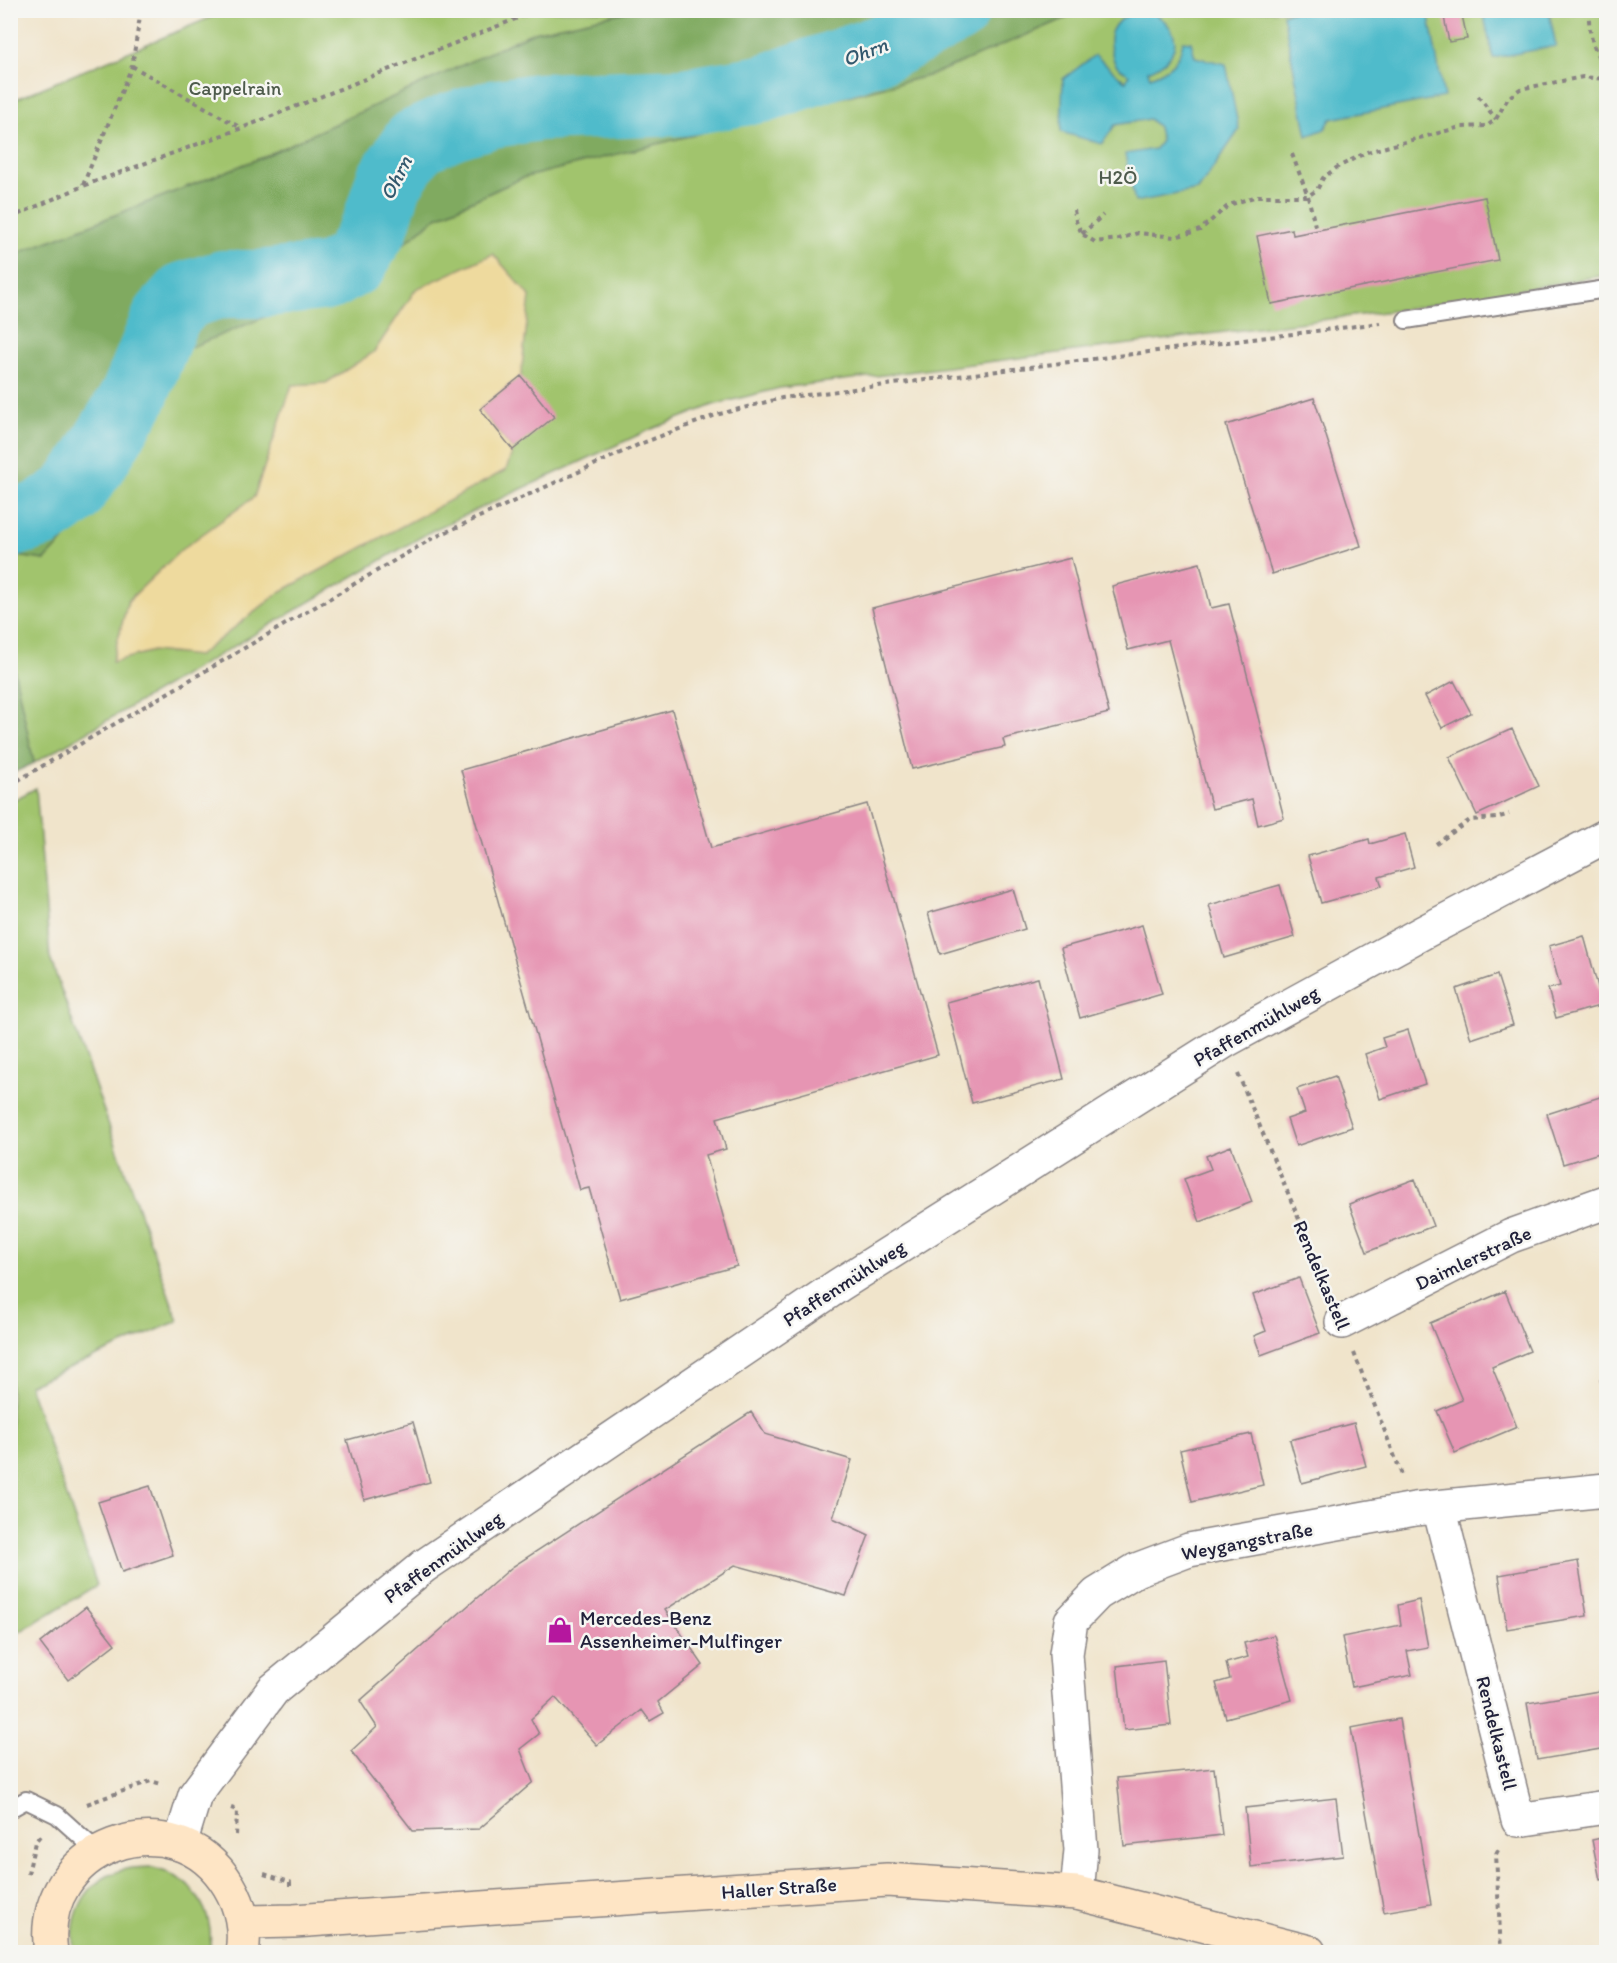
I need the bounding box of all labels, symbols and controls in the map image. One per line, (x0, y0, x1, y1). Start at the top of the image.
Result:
water label: Ohrn (839, 31, 892, 72)
park label: Cappelrain (189, 76, 282, 100)
water label: Ohrn (374, 150, 418, 204)
park label: H2Ö (1099, 165, 1137, 189)
street label: Pfaffenmühlweg (1189, 980, 1324, 1072)
street label: Rendelkastell (1288, 1217, 1356, 1334)
street label: Daimlerstraße (1411, 1221, 1535, 1295)
street label: Pfaffenmühlweg (778, 1234, 910, 1332)
street label: Pfaffenmühlweg (379, 1505, 508, 1608)
street label: Weygangstraße (1179, 1516, 1315, 1566)
place label: Mercedes-Benz Assenheimer-Mulfinger (580, 1606, 782, 1653)
shop icon: Mercedes-Benz Assenheimer-Mulfinger (545, 1615, 575, 1645)
street label: Rendelkastell (1471, 1673, 1523, 1793)
street label: Haller Straße (720, 1872, 838, 1904)

